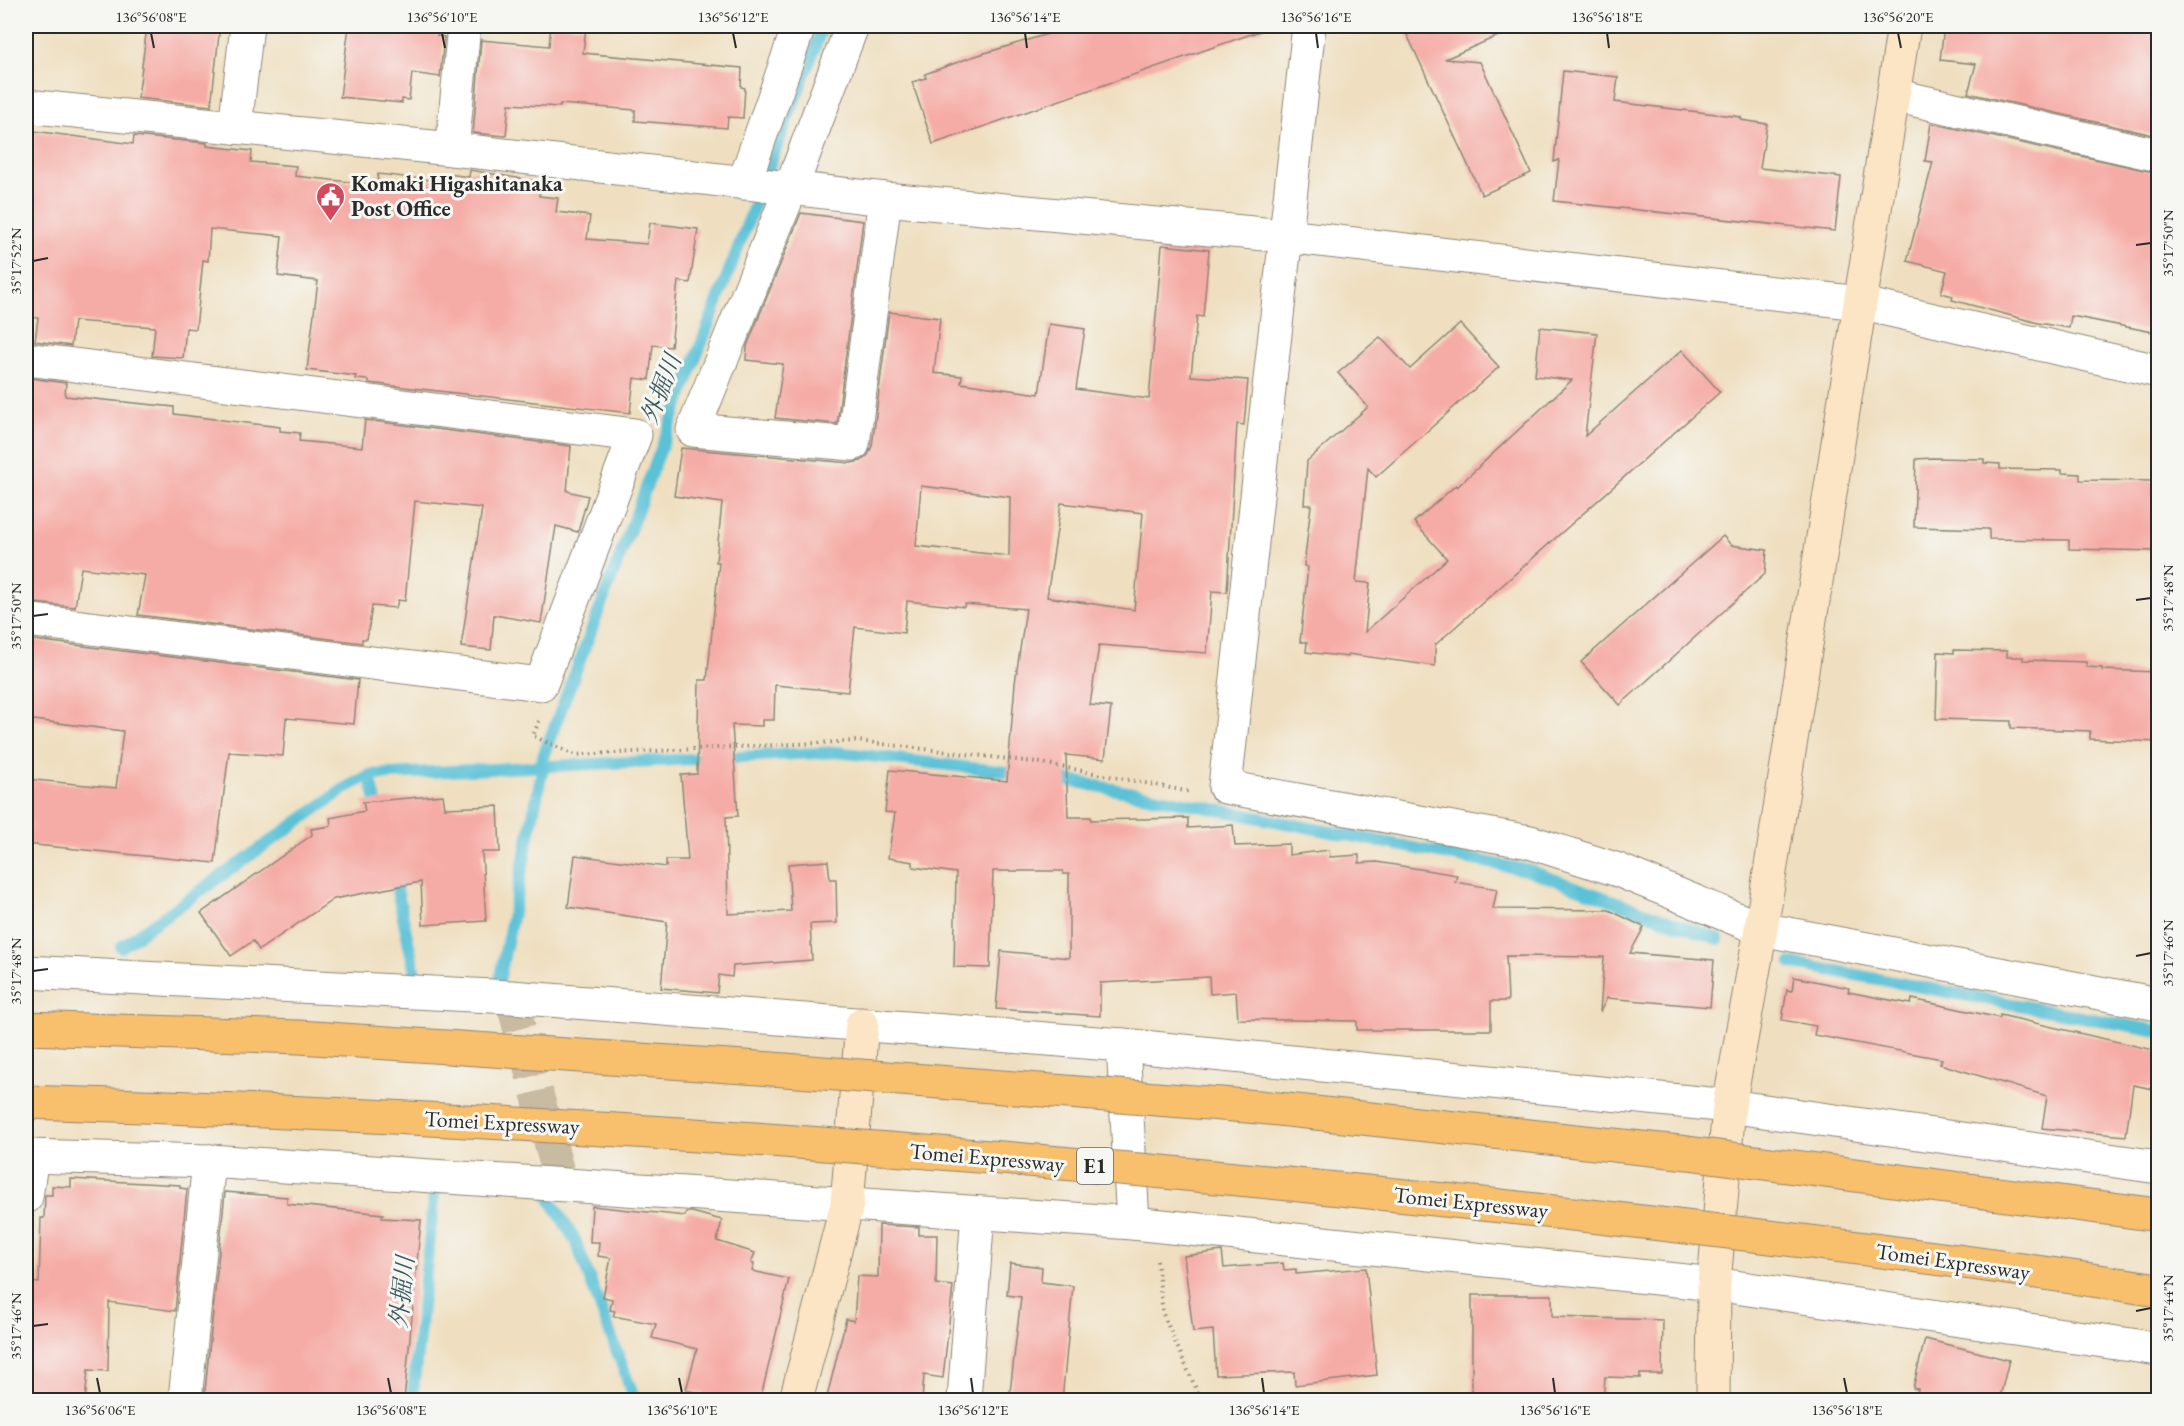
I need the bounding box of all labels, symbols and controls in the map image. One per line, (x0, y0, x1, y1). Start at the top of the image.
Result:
text: 136°56'08"E (115, 7, 187, 26)
text: 136°56'10"E (406, 7, 478, 26)
text: 136°56'12"E (697, 7, 769, 26)
text: 136°56'14"E (989, 7, 1061, 26)
text: 136°56'16"E (1280, 7, 1352, 26)
text: 136°56'18"E (1571, 7, 1643, 26)
text: 136°56'20"E (1862, 7, 1934, 26)
place label: Komaki Higashitanaka Post Office (351, 169, 563, 223)
public building icon: Komaki Higashitanaka Post Office (314, 180, 346, 222)
text: 35°17'50"N (2158, 209, 2177, 277)
text: 35°17'52"N (6, 227, 25, 295)
water label: 外掘川 (633, 347, 689, 428)
text: 35°17'48"N (2158, 564, 2177, 632)
text: 35°17'50"N (6, 582, 25, 650)
text: 35°17'46"N (2158, 919, 2177, 987)
text: 35°17'48"N (6, 937, 25, 1005)
street label: Tomei Expressway (424, 1104, 581, 1141)
street label: Tomei Expressway (908, 1136, 1066, 1179)
road number: E1 (1077, 1148, 1113, 1184)
street label: Tomei Expressway (1392, 1180, 1550, 1225)
street label: Tomei Expressway (1874, 1236, 2032, 1287)
water label: 外掘川 (382, 1252, 421, 1329)
text: 35°17'44"N (2158, 1274, 2177, 1342)
text: 35°17'46"N (6, 1292, 25, 1360)
text: 136°56'06"E (64, 1400, 136, 1419)
text: 136°56'08"E (355, 1400, 427, 1419)
text: 136°56'10"E (646, 1400, 718, 1419)
text: 136°56'12"E (937, 1400, 1009, 1419)
text: 136°56'14"E (1228, 1400, 1300, 1419)
text: 136°56'16"E (1519, 1400, 1591, 1419)
text: 136°56'18"E (1811, 1400, 1883, 1419)

